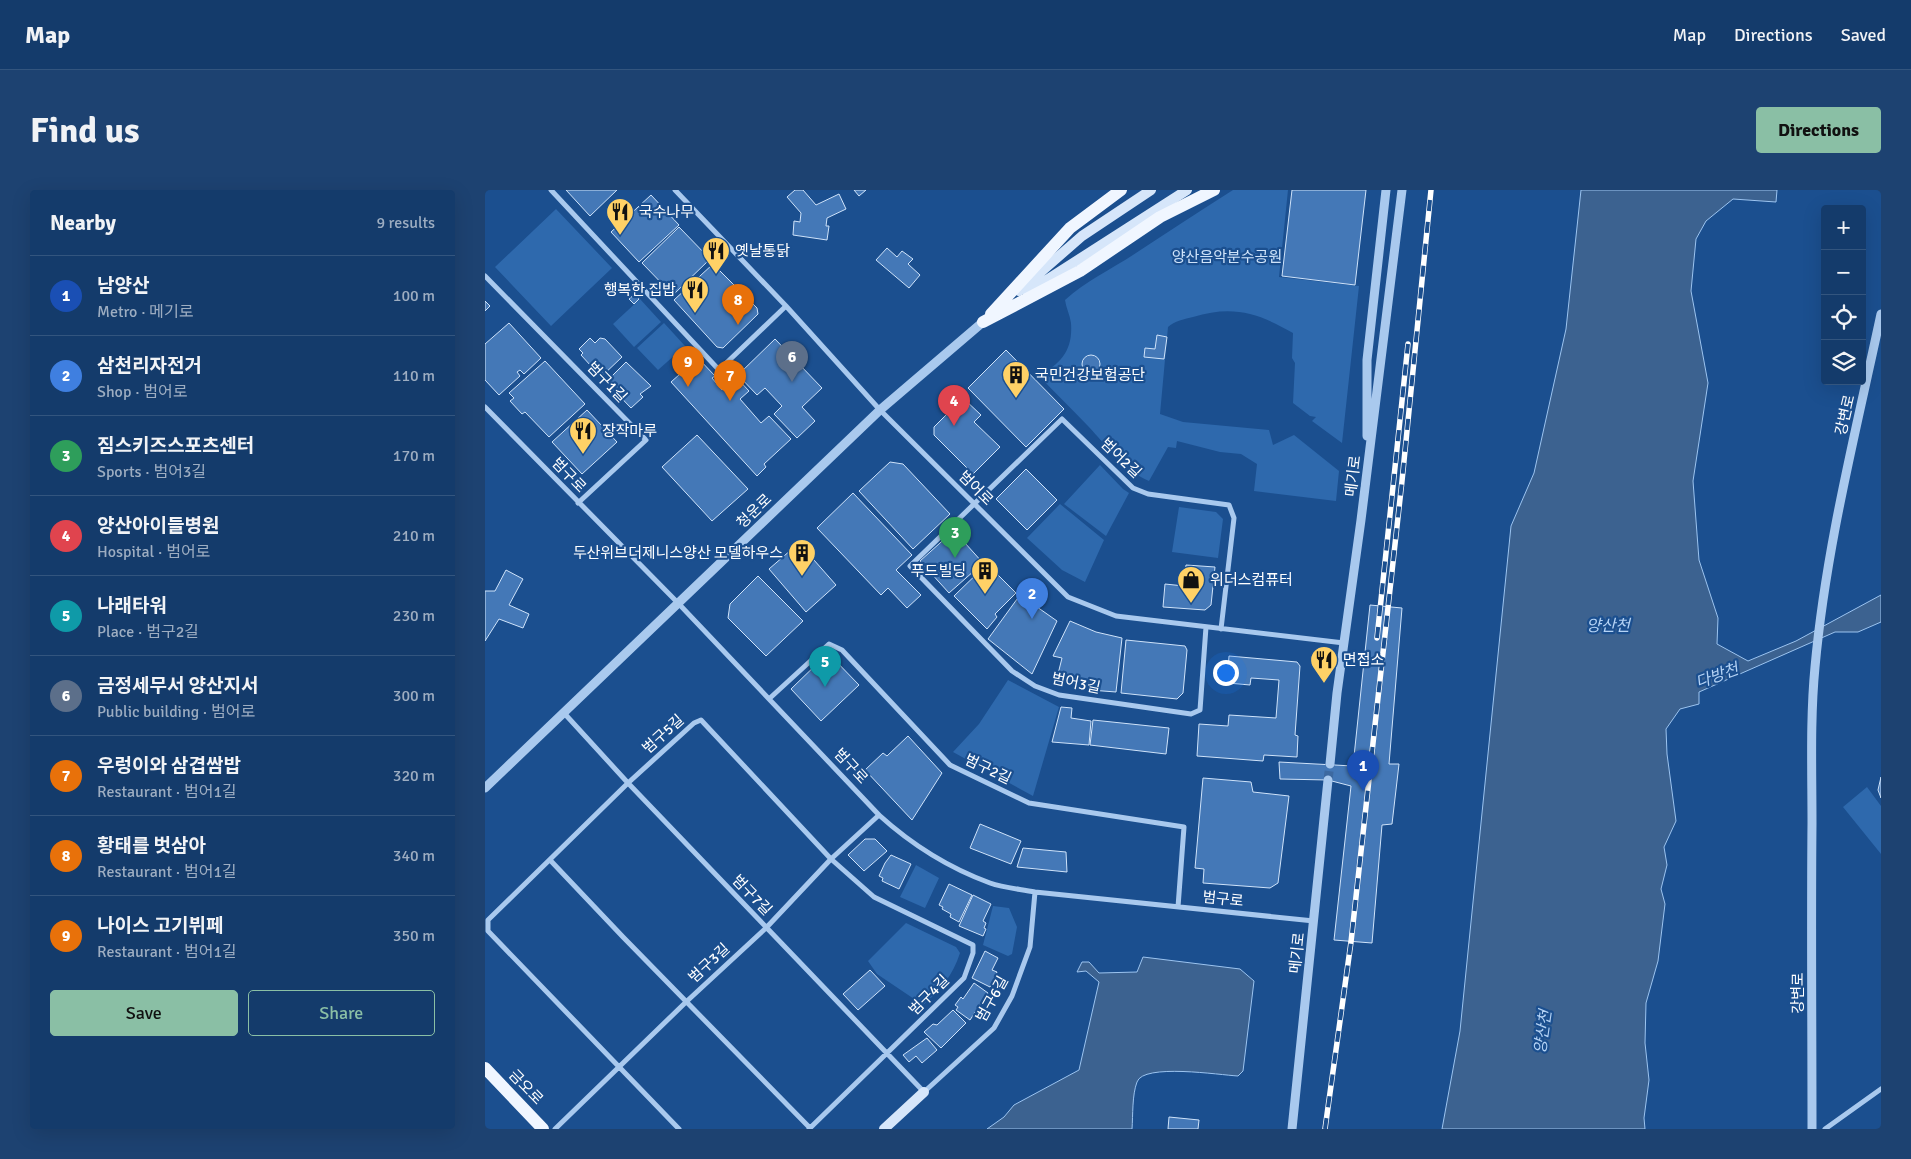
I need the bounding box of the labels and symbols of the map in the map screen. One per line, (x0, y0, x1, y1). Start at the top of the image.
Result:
restaurant icon: 국수나무 (605, 197, 635, 236)
place label: 국수나무 (639, 203, 694, 221)
restaurant icon: 옛날통닭 (701, 236, 731, 275)
place label: 옛날통닭 (735, 242, 790, 260)
park label: 양산음악분수공원 (1172, 248, 1282, 266)
restaurant icon: 행복한 집밥 (680, 275, 710, 314)
place label: 행복한 집밥 (604, 281, 676, 299)
pin: 8 (722, 284, 754, 325)
pin: 6 (776, 341, 808, 382)
pin: 9 (672, 346, 704, 387)
street label: 범구1길 (583, 358, 631, 406)
pin: 7 (714, 360, 746, 401)
building icon: 국민건강보험공단 (1001, 360, 1031, 399)
place label: 국민건강보험공단 (1035, 366, 1146, 384)
pin: 4 (938, 385, 970, 426)
street label: 강변로 (1832, 393, 1858, 437)
restaurant icon: 장작마루 (568, 416, 598, 455)
place label: 장작마루 (602, 422, 657, 440)
street label: 범어2길 (1097, 434, 1145, 482)
street label: 범구로 (548, 454, 590, 496)
street label: 메기로 (1342, 454, 1364, 498)
street label: 범어로 (955, 467, 997, 509)
street label: 청운로 (733, 490, 775, 532)
pin: 3 (939, 517, 971, 558)
building icon: 두산위브더제니스양산 모델하우스 (787, 538, 817, 577)
place label: 두산위브더제니스양산 모델하우스 (573, 544, 783, 562)
building icon: 푸드빌딩 (970, 556, 1000, 595)
place label: 푸드빌딩 (911, 562, 966, 580)
shop icon: 위더스컴퓨터 (1176, 565, 1206, 604)
place label: 위더스컴퓨터 (1210, 571, 1293, 589)
pin: 2 (1016, 578, 1048, 619)
water label: 양산천 (1586, 616, 1632, 636)
restaurant icon: 면접소 (1309, 645, 1339, 684)
pin: 5 (809, 646, 841, 687)
place label: 면접소 (1343, 651, 1385, 669)
water label: 다방천 (1693, 658, 1743, 693)
your location (1213, 660, 1239, 686)
street label: 범어3길 (1050, 669, 1102, 697)
street label: 범구5길 (639, 711, 687, 757)
street label: 범구로 (830, 745, 872, 787)
street label: 범구2길 (962, 750, 1014, 788)
pin: 1 (1347, 750, 1379, 791)
street label: 범구7길 (728, 871, 776, 919)
street label: 범구로 (1201, 888, 1245, 910)
street label: 메기로 (1286, 931, 1308, 975)
street label: 범구3길 (685, 940, 733, 986)
street label: 범구4길 (905, 971, 953, 1019)
street label: 강변로 (1789, 972, 1807, 1014)
street label: 범구6길 (972, 973, 1012, 1025)
water label: 양산천 (1530, 1006, 1556, 1055)
street label: 금오로 (505, 1066, 547, 1108)

